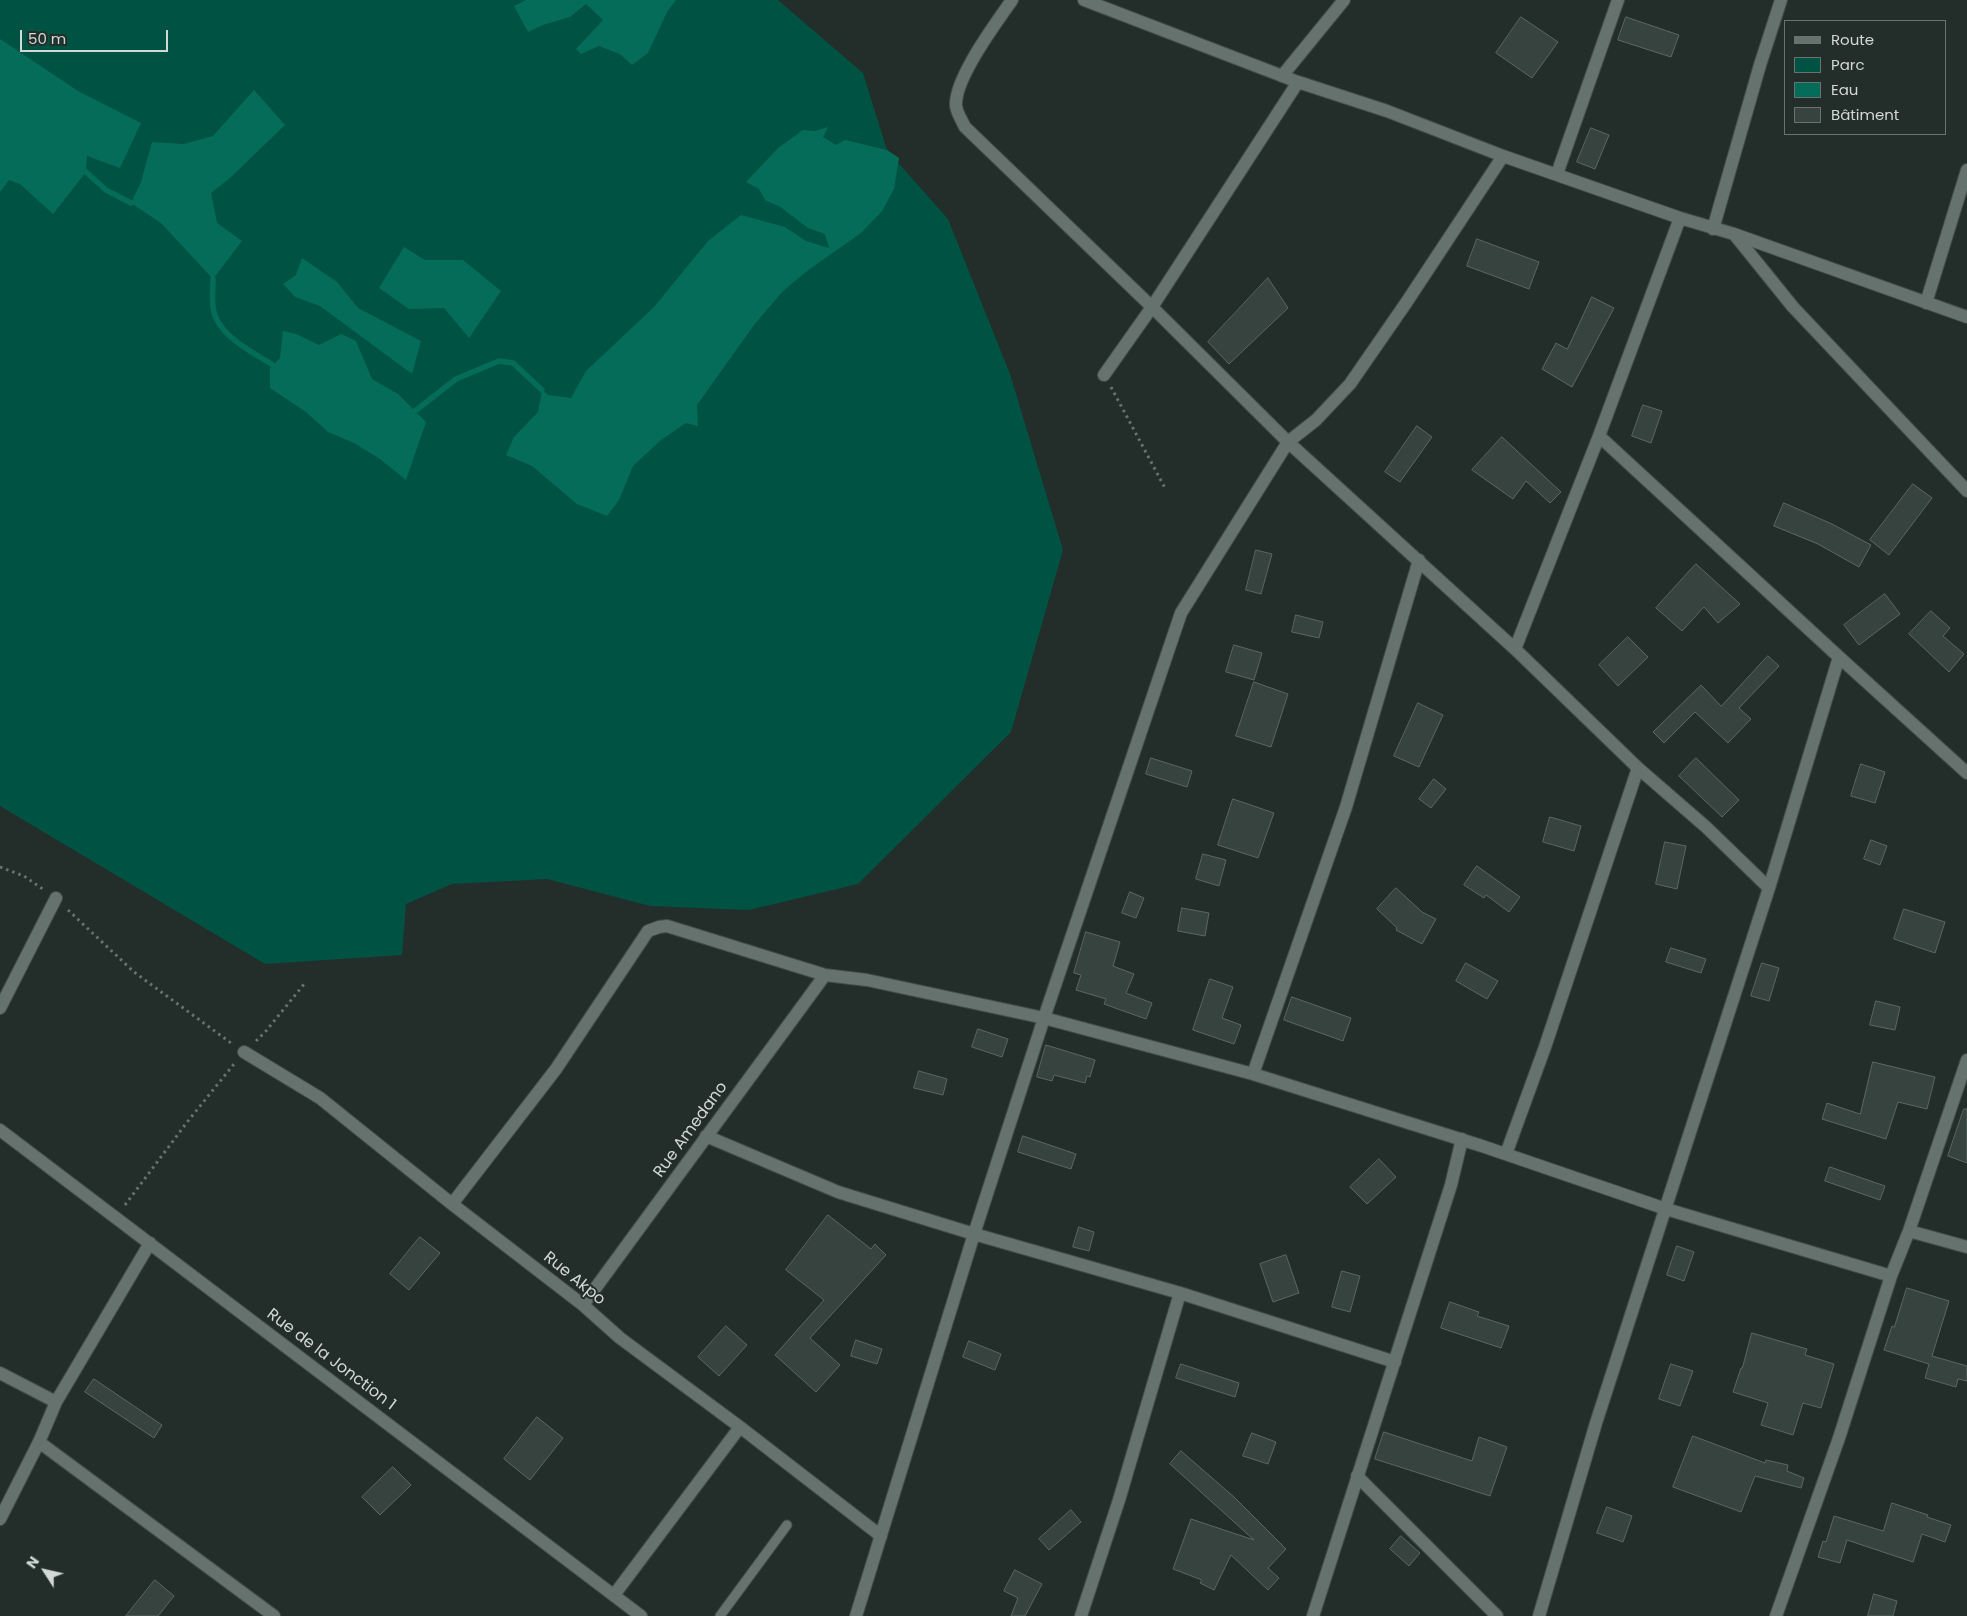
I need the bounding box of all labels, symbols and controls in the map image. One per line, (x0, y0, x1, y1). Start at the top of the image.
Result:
scale bar (22, 20, 170, 52)
legend (1784, 20, 1947, 135)
text: 50 m (28, 28, 66, 49)
text: Route (1831, 29, 1874, 50)
text: Parc (1831, 54, 1865, 75)
text: Eau (1831, 79, 1858, 100)
text: Bâtiment (1831, 104, 1899, 125)
street label: Rue Amedano (650, 1078, 732, 1182)
street label: Rue Akpo (539, 1248, 609, 1310)
street label: Rue de la Jonction 1 (263, 1305, 399, 1415)
north arrow (20, 1546, 70, 1596)
text: N (22, 1552, 44, 1572)

